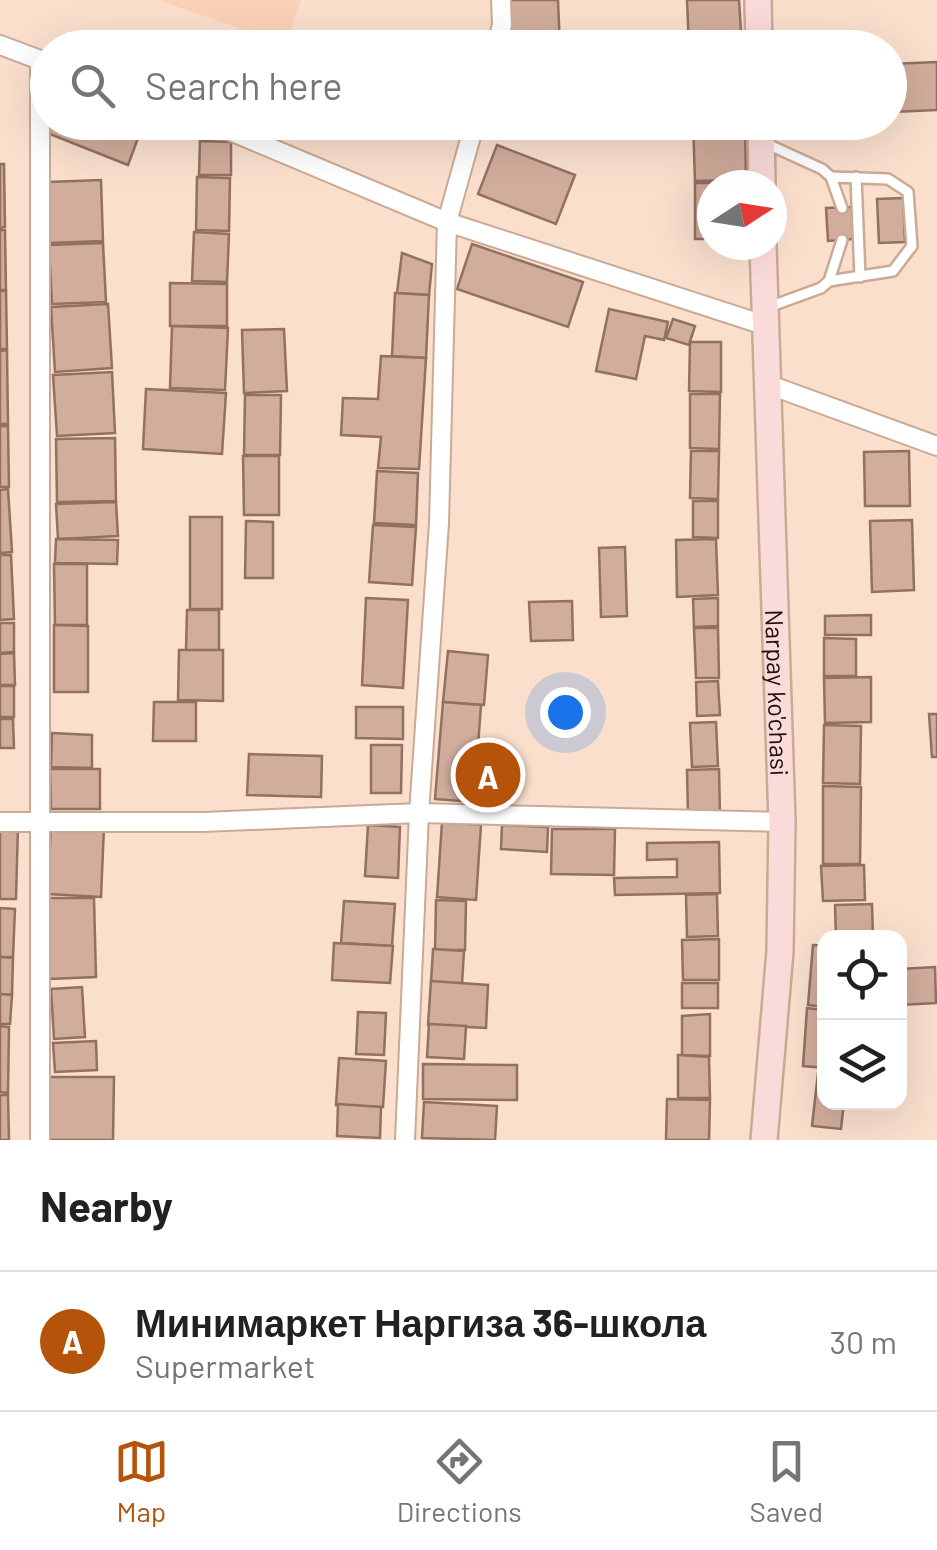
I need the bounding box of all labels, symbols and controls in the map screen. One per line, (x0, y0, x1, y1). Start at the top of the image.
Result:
search box (30, 30, 907, 140)
icon: search (65, 58, 120, 113)
text: Search here (145, 62, 343, 108)
north arrow (697, 170, 787, 260)
street label: Narpay ko'chasi (760, 609, 795, 777)
your location (540, 687, 591, 738)
pin: A (456, 738, 520, 812)
map controls (817, 930, 907, 1110)
button: locate (817, 930, 907, 1020)
button: layers (817, 1020, 907, 1110)
text: Nearby (40, 1180, 173, 1230)
text: Минимаркет Наргиза 36-школа (135, 1299, 706, 1345)
text: A (62, 1322, 83, 1360)
text: 30 m (830, 1322, 897, 1360)
text: Supermarket (135, 1346, 315, 1384)
tab: Map (114, 1434, 169, 1528)
tab: Directions (397, 1434, 522, 1528)
tab: Saved (750, 1434, 823, 1528)

